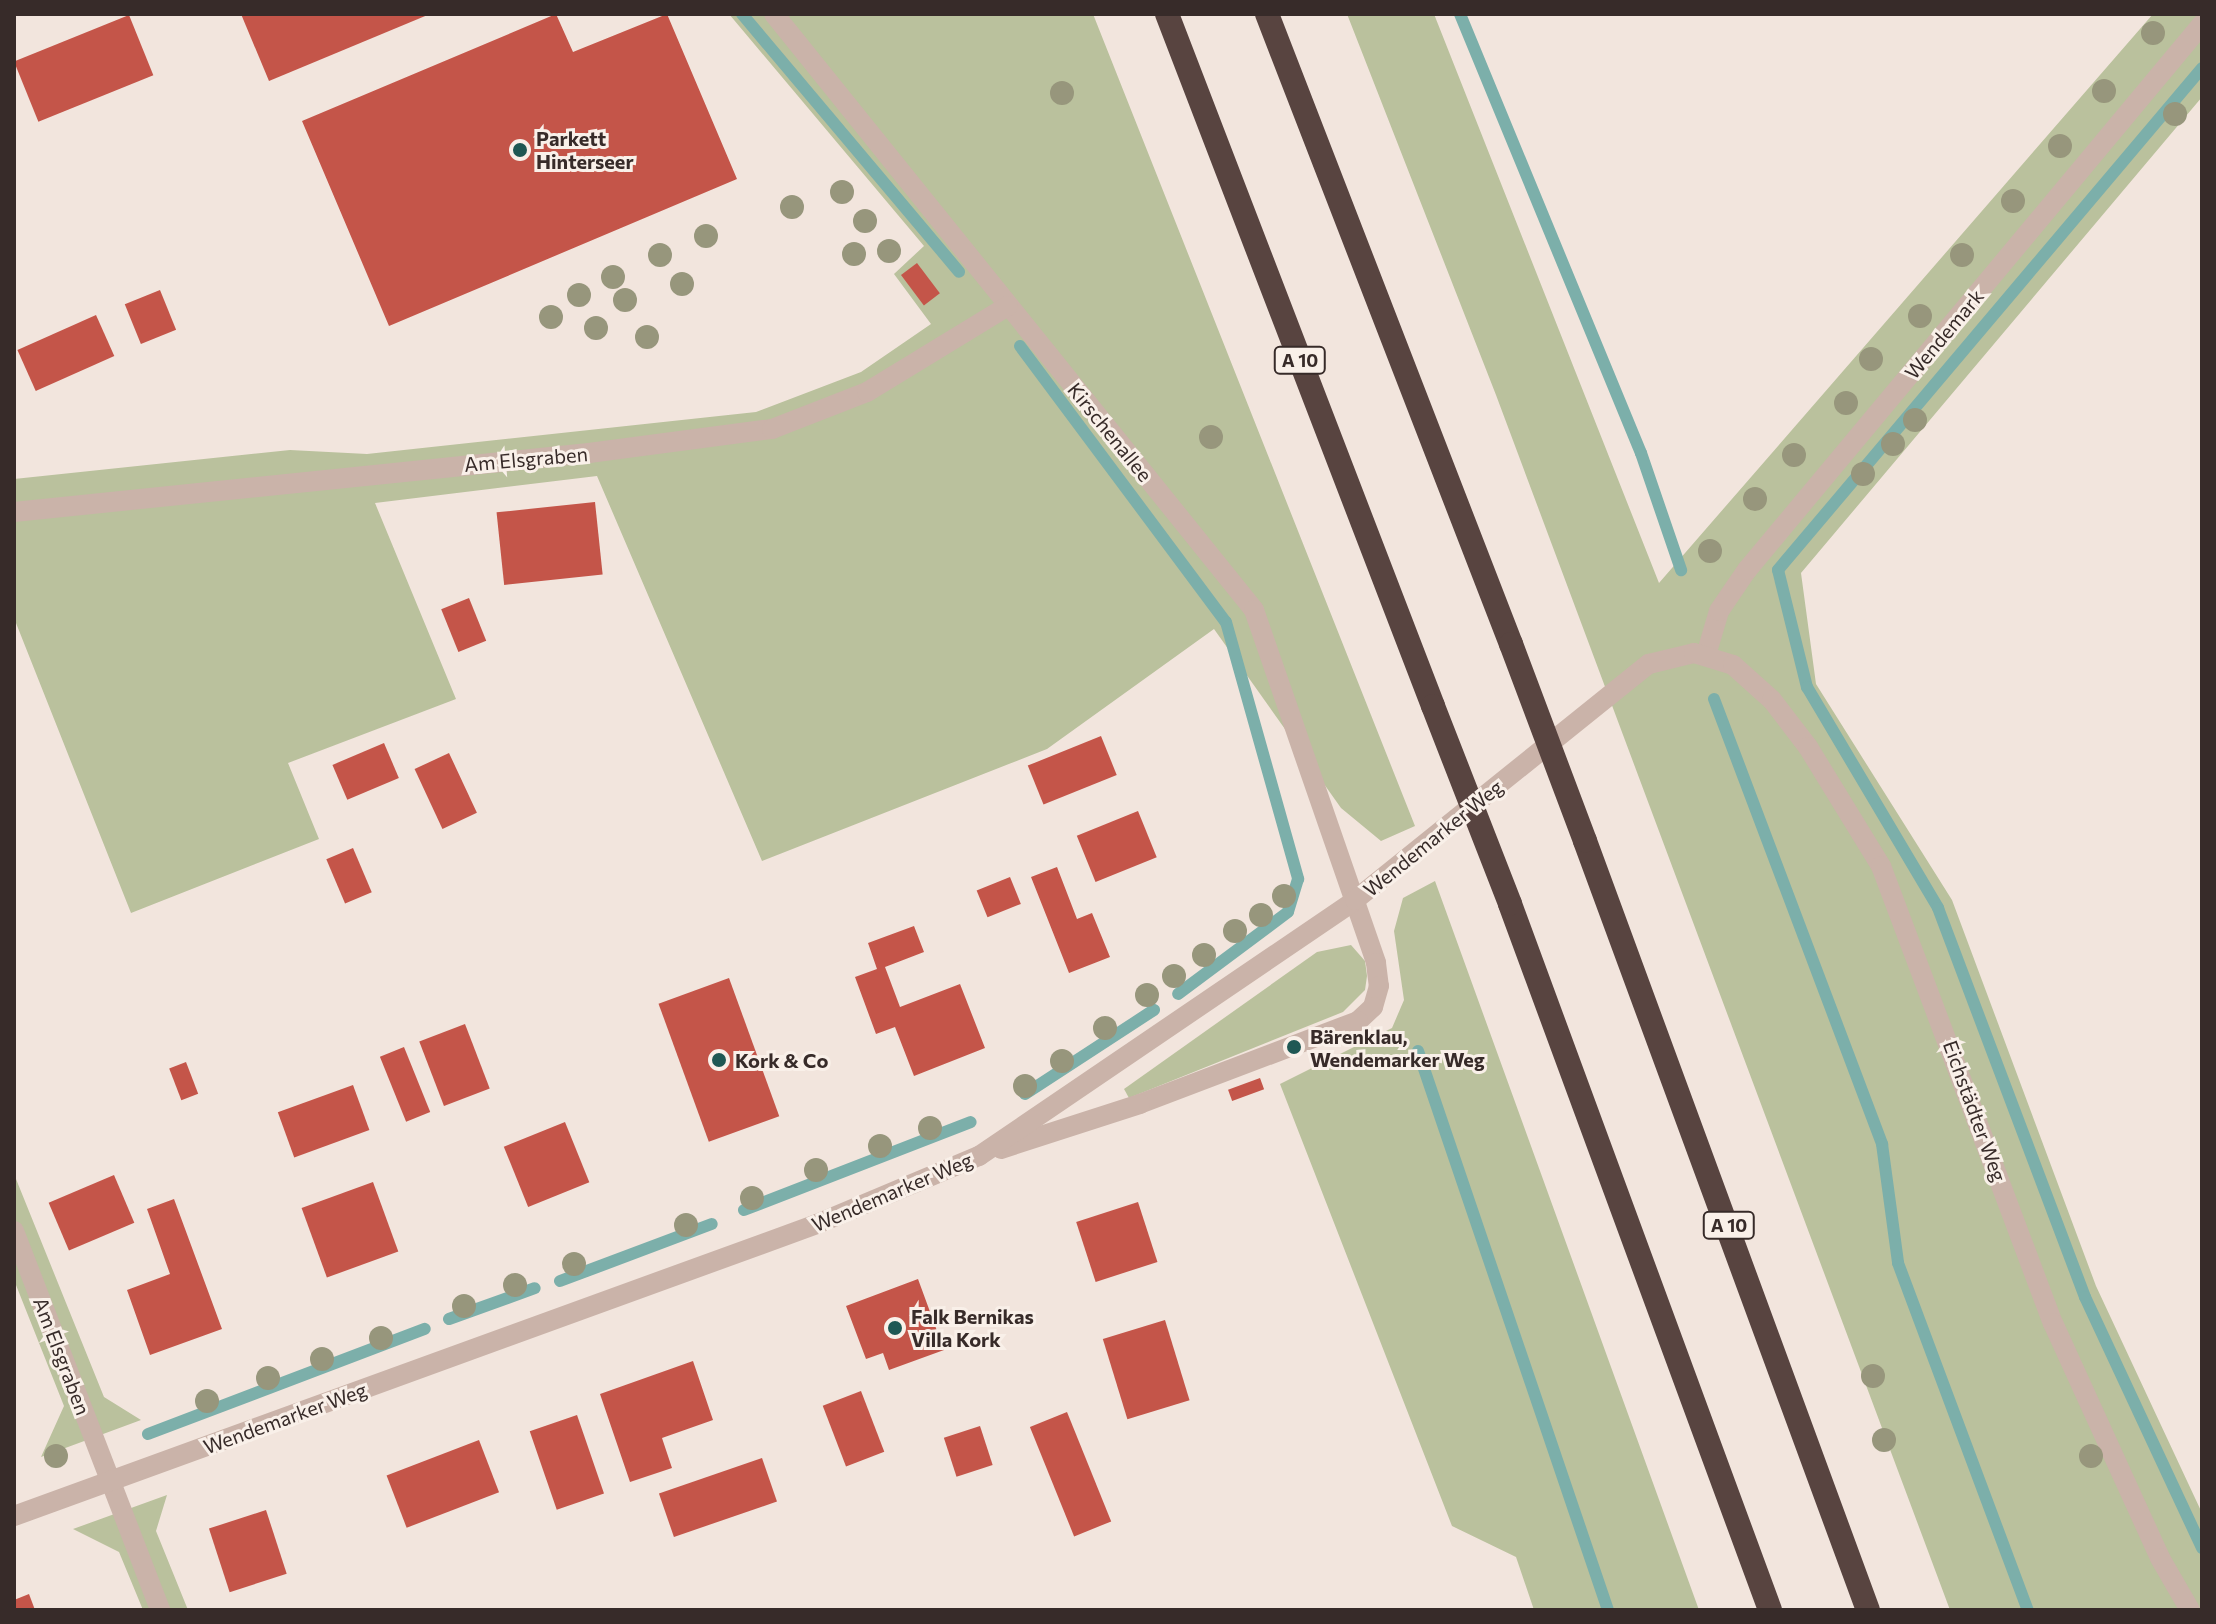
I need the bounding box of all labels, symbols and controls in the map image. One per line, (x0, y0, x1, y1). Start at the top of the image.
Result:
place label: Parkett Hinterseer (536, 126, 634, 173)
marker: Parkett Hinterseer (511, 141, 529, 159)
street label: Wendemark (1900, 284, 1988, 384)
road number: A 10 (1272, 346, 1328, 374)
street label: Kirschenallee (1063, 378, 1157, 486)
street label: Am Elsgraben (463, 442, 589, 476)
street label: Wendemarker Weg (1359, 775, 1507, 901)
place label: Bärenklau, Wendemarker Weg (1310, 1024, 1485, 1071)
street label: Eichstädter Weg (1938, 1037, 2012, 1185)
marker: Bärenklau, Wendemarker Weg (1285, 1038, 1303, 1056)
place label: Kork & Co (735, 1048, 828, 1072)
marker: Kork & Co (710, 1051, 728, 1069)
street label: Wendemarker Weg (808, 1147, 976, 1237)
road number: A 10 (1701, 1211, 1757, 1239)
street label: Am Elsgraben (29, 1294, 95, 1418)
place label: Falk Bernikas Villa Kork (911, 1304, 1034, 1351)
marker: Falk Bernikas Villa Kork (886, 1319, 904, 1337)
street label: Wendemarker Weg (200, 1377, 370, 1459)

